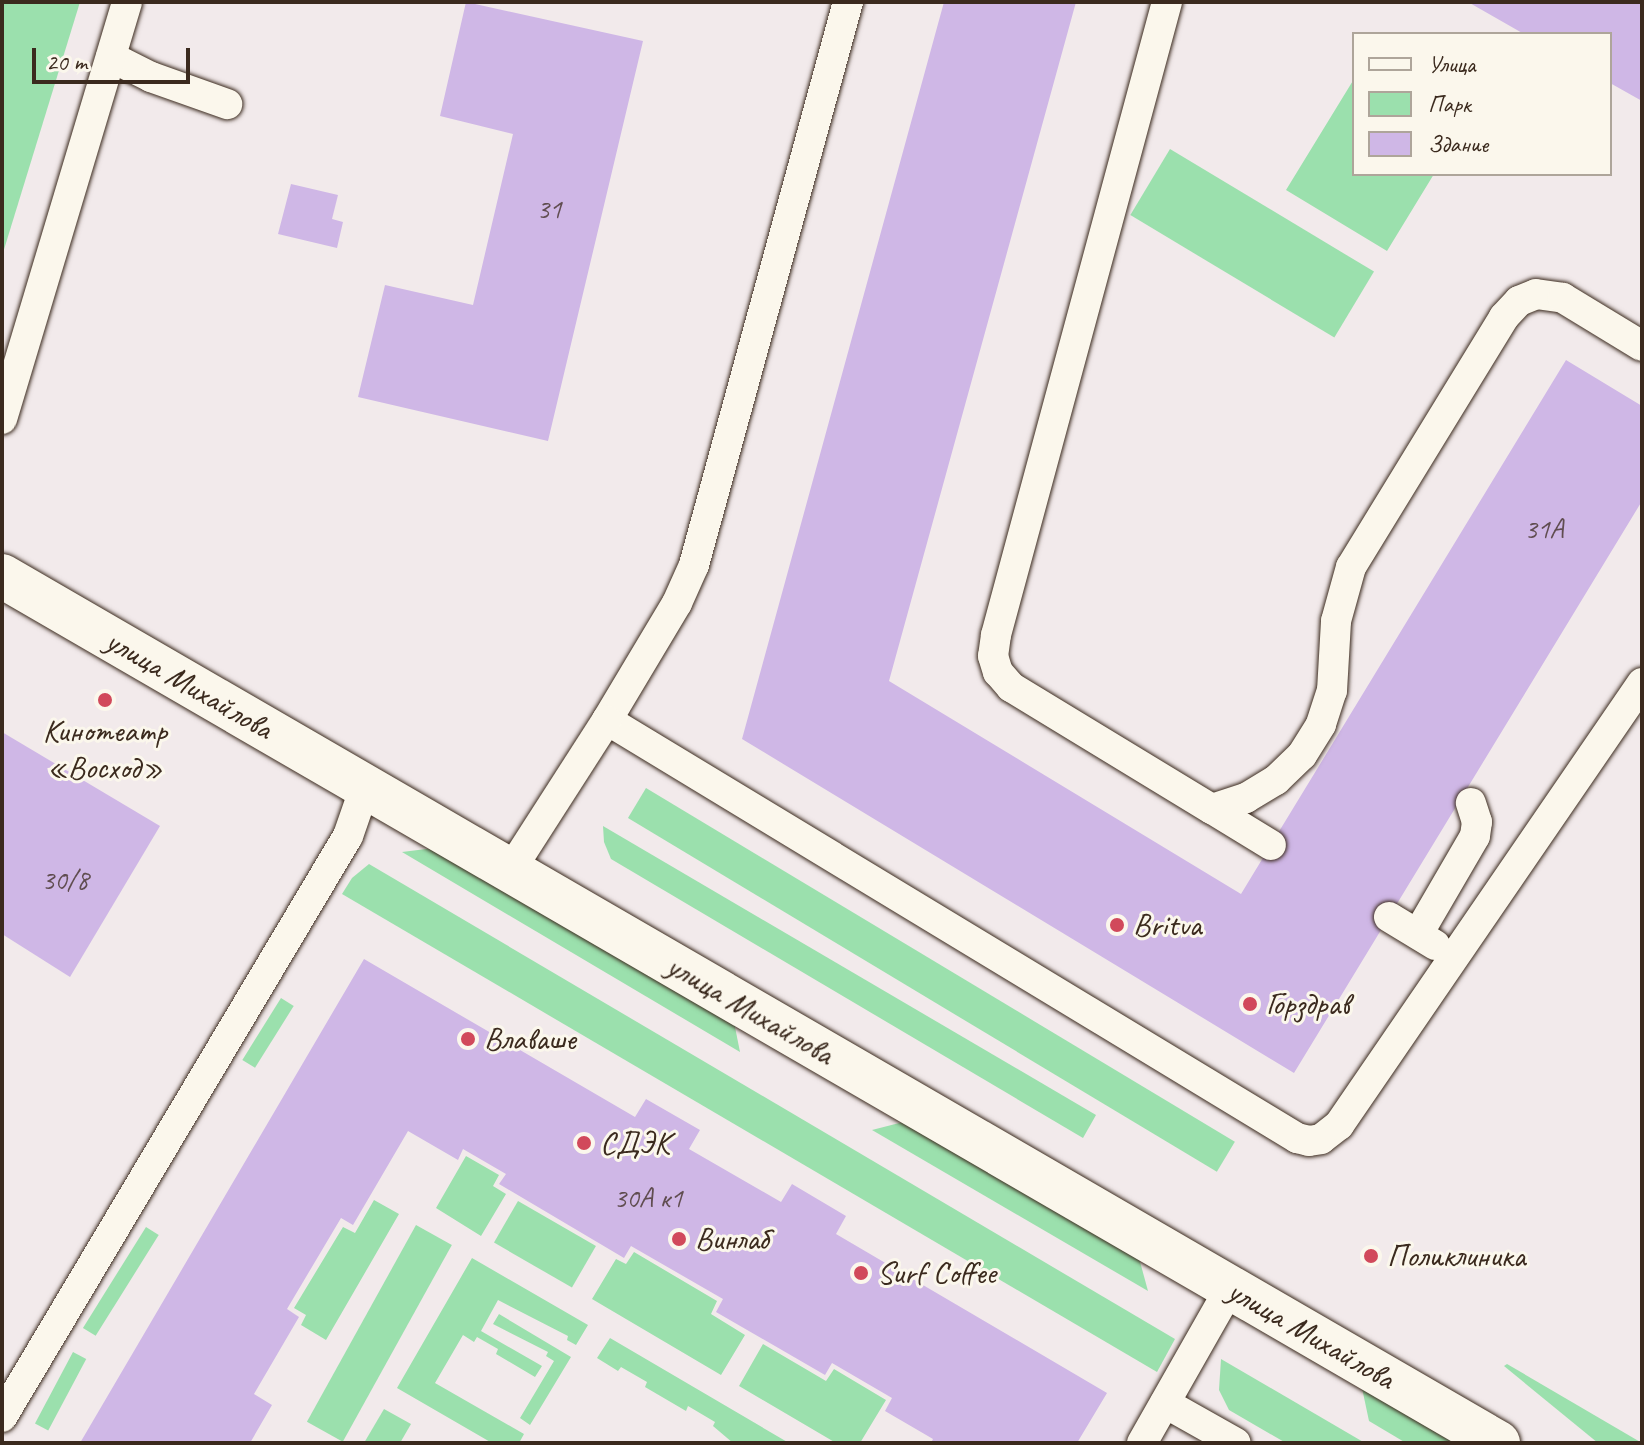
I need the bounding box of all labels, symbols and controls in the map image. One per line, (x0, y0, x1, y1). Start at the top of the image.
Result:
scale bar (36, 32, 194, 82)
legend (1352, 32, 1612, 176)
text: 20 m (46, 47, 87, 77)
text: Улица (1428, 49, 1476, 79)
text: Парк (1428, 89, 1471, 119)
text: Здание (1428, 129, 1488, 159)
house number: 31 (536, 192, 562, 226)
house number: 31А (1524, 512, 1564, 546)
street label: улица Михайлова (99, 622, 279, 748)
marker: Кинотеатр «Восход» (96, 691, 114, 709)
place label: Кинотеатр «Восход» (43, 713, 167, 788)
house number: 30/8 (41, 863, 89, 897)
place label: Britva (1133, 906, 1201, 944)
marker: Britva (1108, 916, 1126, 934)
street label: улица Михайлова (660, 947, 840, 1073)
place label: Горздрав (1266, 985, 1349, 1023)
marker: Горздрав (1241, 995, 1259, 1013)
place label: Влаваше (484, 1020, 576, 1058)
marker: Влаваше (459, 1030, 477, 1048)
place label: СДЭК (600, 1124, 670, 1162)
marker: СДЭК (575, 1134, 593, 1152)
house number: 30А к1 (614, 1181, 682, 1215)
place label: Винлаб (695, 1220, 768, 1258)
marker: Винлаб (670, 1230, 688, 1248)
place label: Поликлиника (1387, 1237, 1525, 1275)
marker: Поликлиника (1362, 1247, 1380, 1265)
place label: Surf Coffee (877, 1254, 996, 1292)
marker: Surf Coffee (852, 1264, 870, 1282)
street label: улица Михайлова (1221, 1272, 1401, 1398)

